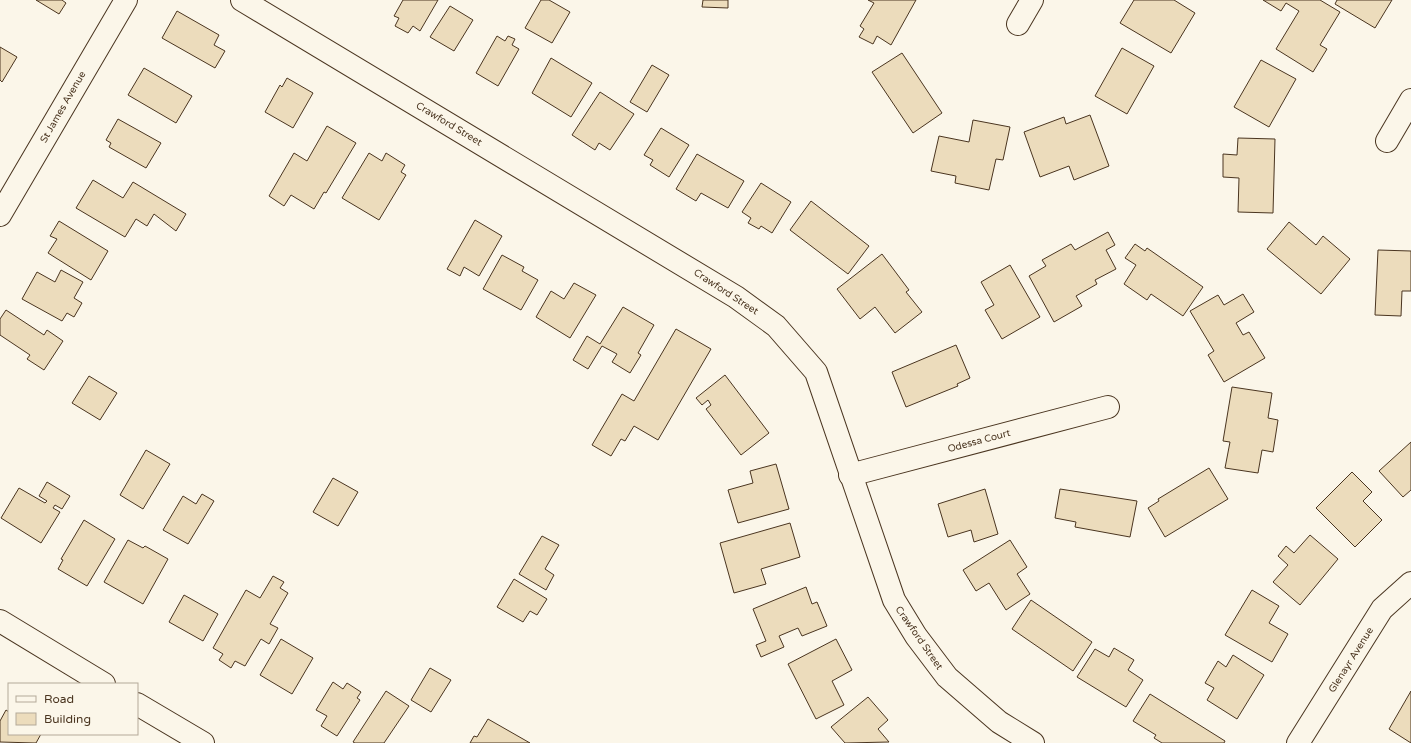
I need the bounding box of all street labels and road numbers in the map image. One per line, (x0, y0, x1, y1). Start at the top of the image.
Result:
street label: St James Avenue (38, 69, 89, 145)
street label: Crawford Street (414, 100, 484, 149)
street label: Crawford Street (691, 267, 761, 318)
street label: Odessa Court (946, 427, 1012, 455)
street label: Crawford Street (893, 604, 946, 672)
street label: Glenayr Avenue (1326, 625, 1376, 695)

